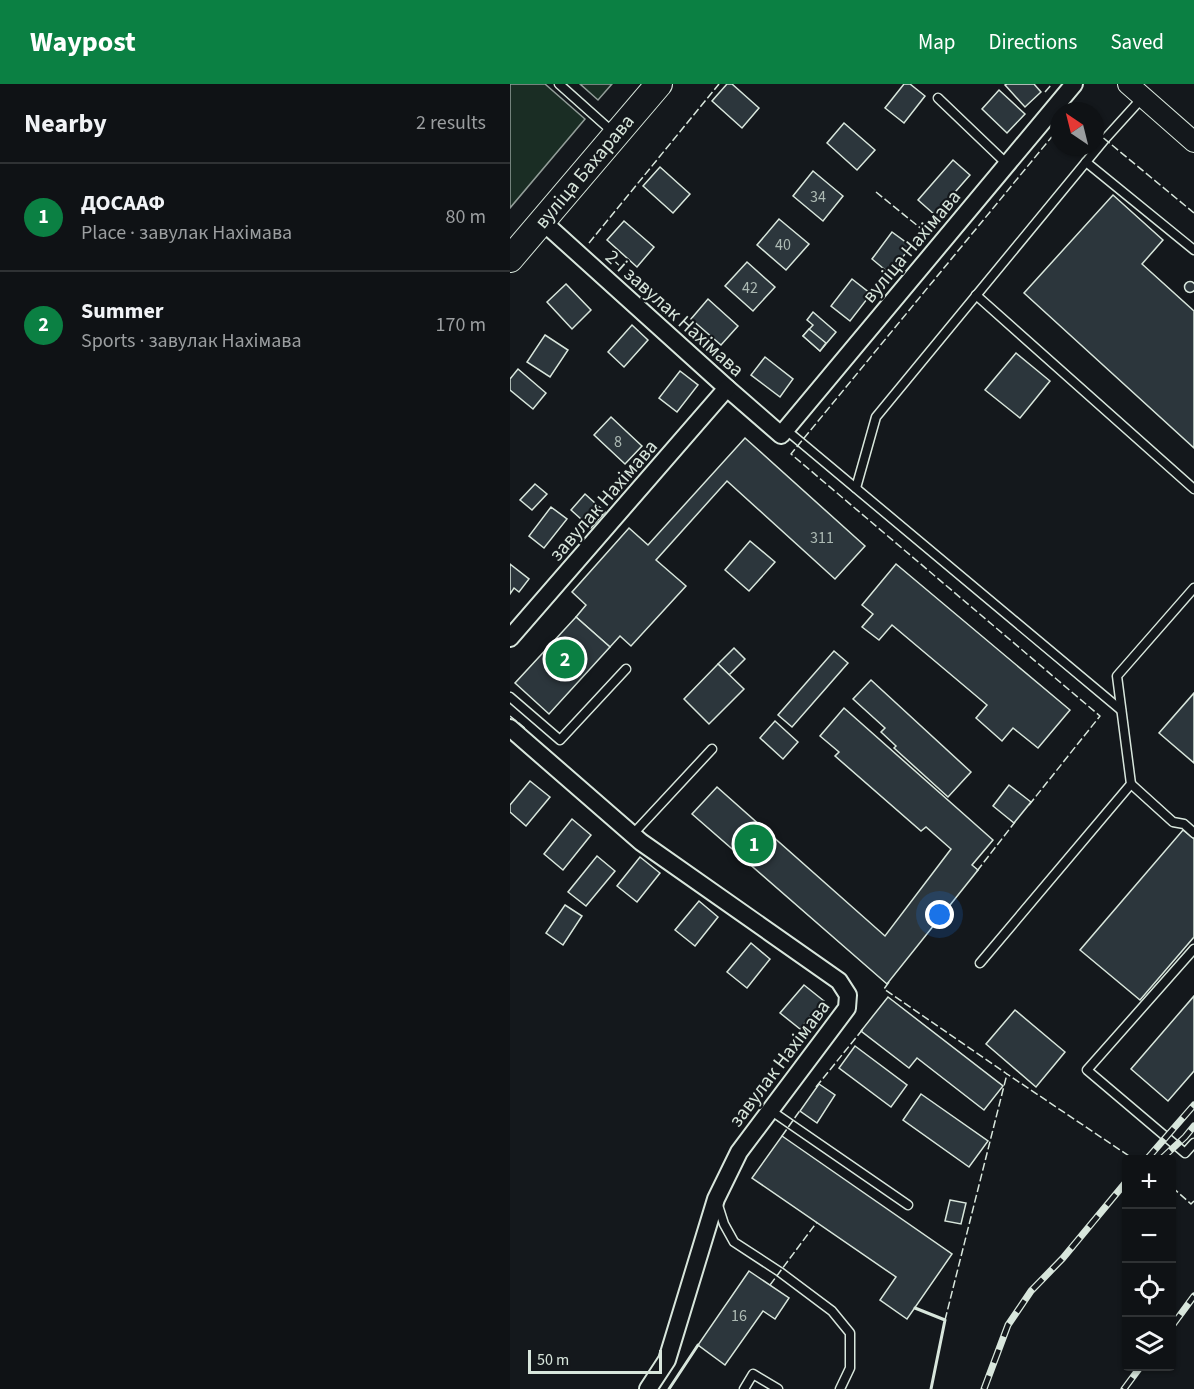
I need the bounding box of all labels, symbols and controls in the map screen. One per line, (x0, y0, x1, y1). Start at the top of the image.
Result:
text: Waypost (30, 22, 136, 62)
text: Map (918, 27, 956, 57)
text: Directions (989, 27, 1077, 57)
text: Saved (1110, 27, 1164, 57)
north arrow (1050, 102, 1104, 156)
text: Nearby (24, 105, 107, 142)
street label: вуліца Бахарава (528, 108, 641, 235)
text: 2 results (416, 109, 486, 137)
street label: вуліца Нахімава (856, 184, 968, 309)
house number: 34 (810, 186, 826, 208)
text: ДОСААФ (81, 187, 165, 219)
text: 1 (38, 203, 49, 231)
text: 80 m (446, 203, 486, 231)
text: Place · завулак Нахімава (81, 219, 292, 247)
house number: 40 (775, 234, 791, 256)
street label: 2-і завулак Нахімава (599, 244, 750, 384)
house number: 42 (742, 277, 758, 299)
text: Summer (81, 295, 164, 327)
text: 2 (38, 311, 49, 339)
text: 170 m (436, 311, 486, 339)
text: Sports · завулак Нахімава (81, 327, 302, 355)
house number: 8 (614, 431, 622, 453)
street label: завулак Нахімава (543, 434, 665, 568)
house number: 311 (810, 527, 834, 549)
pin: 2 (546, 636, 584, 682)
pin: 1 (734, 822, 774, 867)
your location (925, 900, 954, 929)
street label: завулак Нахімава (723, 994, 837, 1133)
map controls (1122, 1155, 1176, 1371)
button: + (1122, 1155, 1176, 1209)
button: − (1122, 1209, 1176, 1263)
button: locate (1122, 1263, 1176, 1317)
house number: 16 (731, 1305, 747, 1327)
button: layers (1122, 1317, 1176, 1371)
scale bar (528, 1347, 662, 1374)
text: 50 m (537, 1349, 569, 1371)

